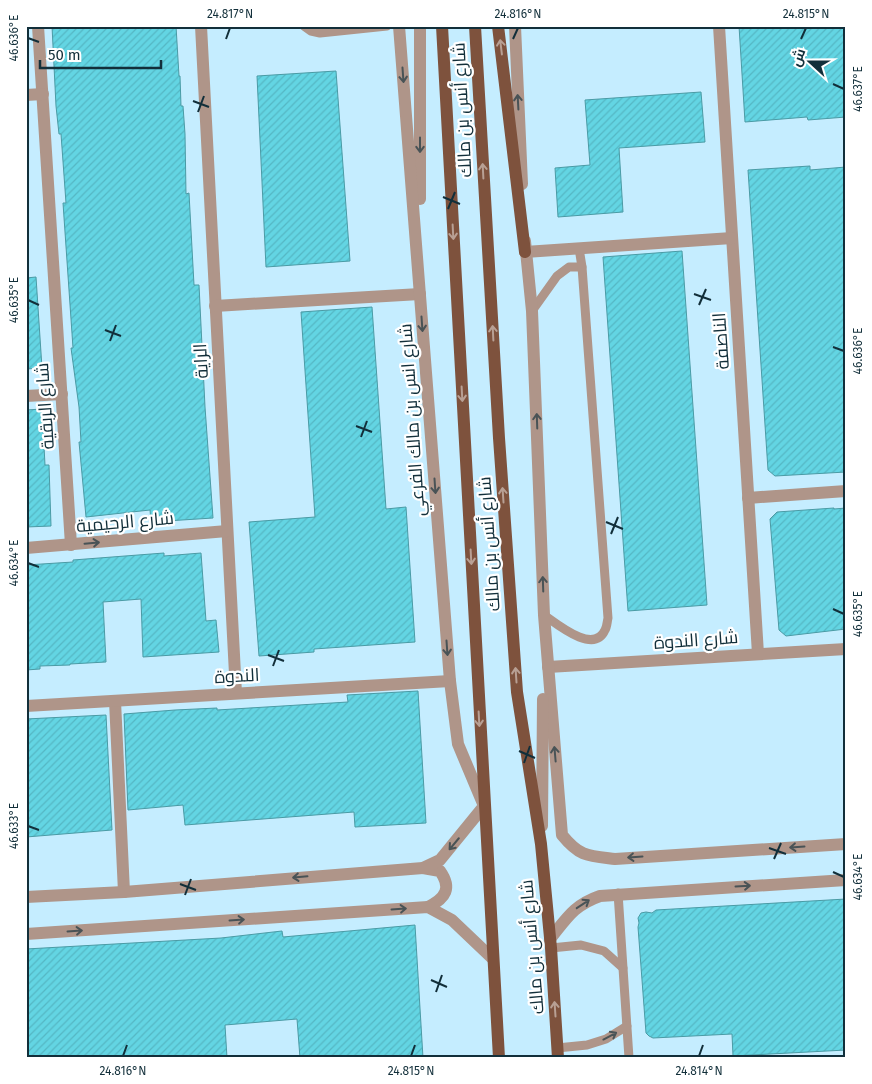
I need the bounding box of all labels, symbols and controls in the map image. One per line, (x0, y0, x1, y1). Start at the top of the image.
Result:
text: 24.817°N (207, 7, 253, 21)
text: 24.816°N (494, 7, 542, 21)
text: 24.815°N (783, 7, 829, 21)
text: 46.636°E (7, 15, 21, 61)
scale bar (40, 38, 161, 70)
north arrow (784, 38, 834, 88)
one-way arrow (495, 39, 505, 55)
street label: شارع أنس بن مالك (447, 42, 478, 178)
text: 50 m (48, 46, 81, 64)
text: ش (787, 46, 809, 69)
text: 46.637°E (851, 66, 865, 112)
one-way arrow (398, 67, 408, 83)
one-way arrow (514, 94, 523, 110)
one-way arrow (415, 136, 425, 153)
one-way arrow (479, 163, 488, 179)
one-way arrow (449, 224, 458, 240)
text: 46.635°E (7, 277, 21, 323)
street label: الناصفة (708, 312, 734, 370)
one-way arrow (417, 316, 427, 332)
street label: شارع انس بن مالك الفرعي (394, 323, 433, 517)
one-way arrow (488, 325, 498, 341)
text: 46.636°E (851, 328, 865, 374)
street label: الراية (189, 343, 213, 379)
street label: شارع الربقية (31, 362, 60, 450)
one-way arrow (457, 386, 466, 402)
one-way arrow (532, 414, 541, 430)
street label: شارع أنس بن مالك (473, 476, 506, 612)
one-way arrow (430, 478, 439, 494)
one-way arrow (499, 487, 508, 503)
street label: شارع الرحيمية (75, 507, 175, 538)
one-way arrow (84, 538, 100, 547)
text: 46.634°E (7, 540, 21, 586)
one-way arrow (466, 548, 475, 564)
one-way arrow (538, 576, 548, 592)
text: 46.635°E (851, 591, 865, 637)
street label: شارع الندوة (653, 626, 739, 655)
one-way arrow (442, 640, 452, 656)
street label: الندوة (214, 664, 260, 688)
one-way arrow (511, 667, 520, 683)
one-way arrow (475, 711, 484, 727)
one-way arrow (550, 746, 560, 762)
text: 46.633°E (7, 803, 21, 849)
one-way arrow (448, 838, 460, 851)
one-way arrow (789, 842, 805, 852)
one-way arrow (627, 853, 643, 862)
text: 46.634°E (851, 854, 865, 900)
one-way arrow (293, 873, 309, 882)
street label: شارع أنس بن مالك (515, 879, 550, 1015)
one-way arrow (735, 881, 751, 890)
one-way arrow (576, 899, 590, 909)
one-way arrow (391, 904, 407, 914)
one-way arrow (229, 915, 245, 925)
one-way arrow (67, 926, 83, 936)
one-way arrow (550, 1001, 559, 1017)
one-way arrow (602, 1031, 617, 1040)
text: 24.816°N (99, 1064, 147, 1078)
text: 24.815°N (388, 1064, 434, 1078)
text: 24.814°N (675, 1064, 723, 1078)

